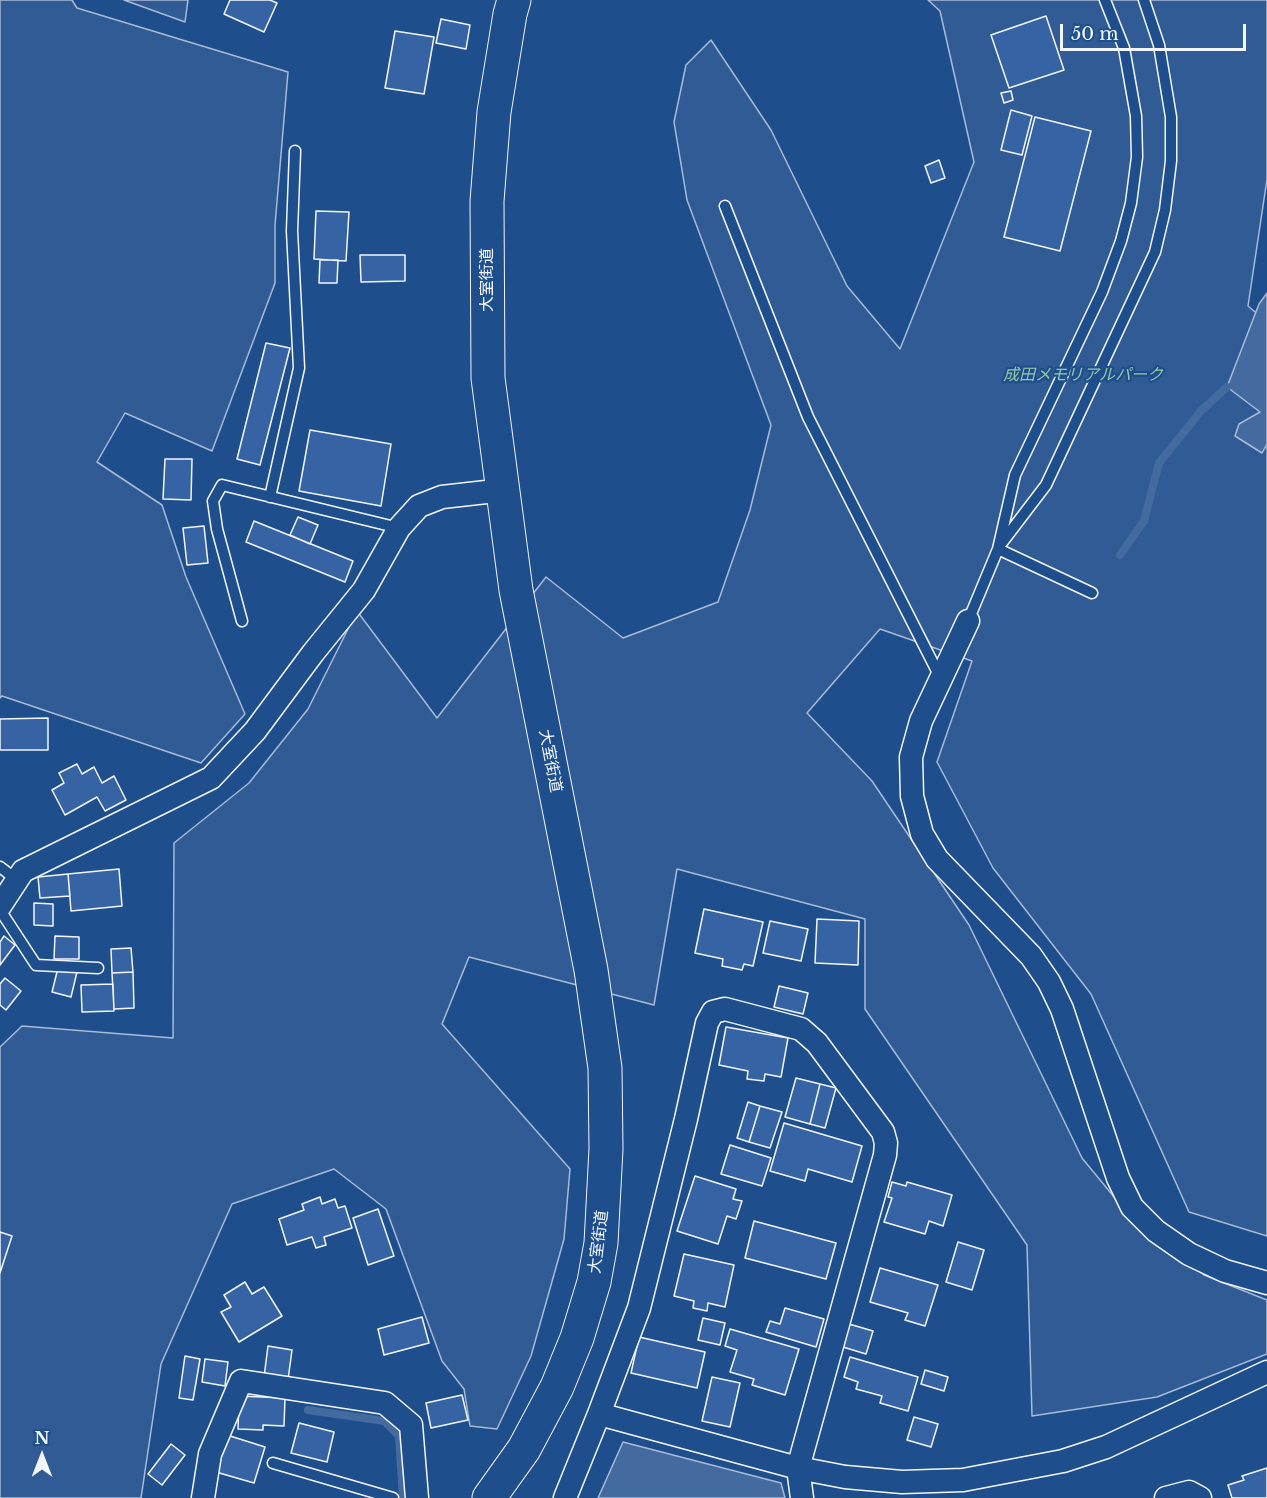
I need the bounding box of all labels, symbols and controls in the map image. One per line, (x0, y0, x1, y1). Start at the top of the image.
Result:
scale bar (1063, 12, 1249, 50)
text: 50 m (1071, 23, 1119, 45)
street label: 大室街道 (477, 248, 497, 312)
park label: 成田メモリアルパーク (1003, 365, 1163, 385)
street label: 大室街道 (534, 728, 566, 794)
street label: 大室街道 (586, 1209, 612, 1275)
north arrow (12, 1426, 72, 1486)
text: N (34, 1428, 50, 1448)

